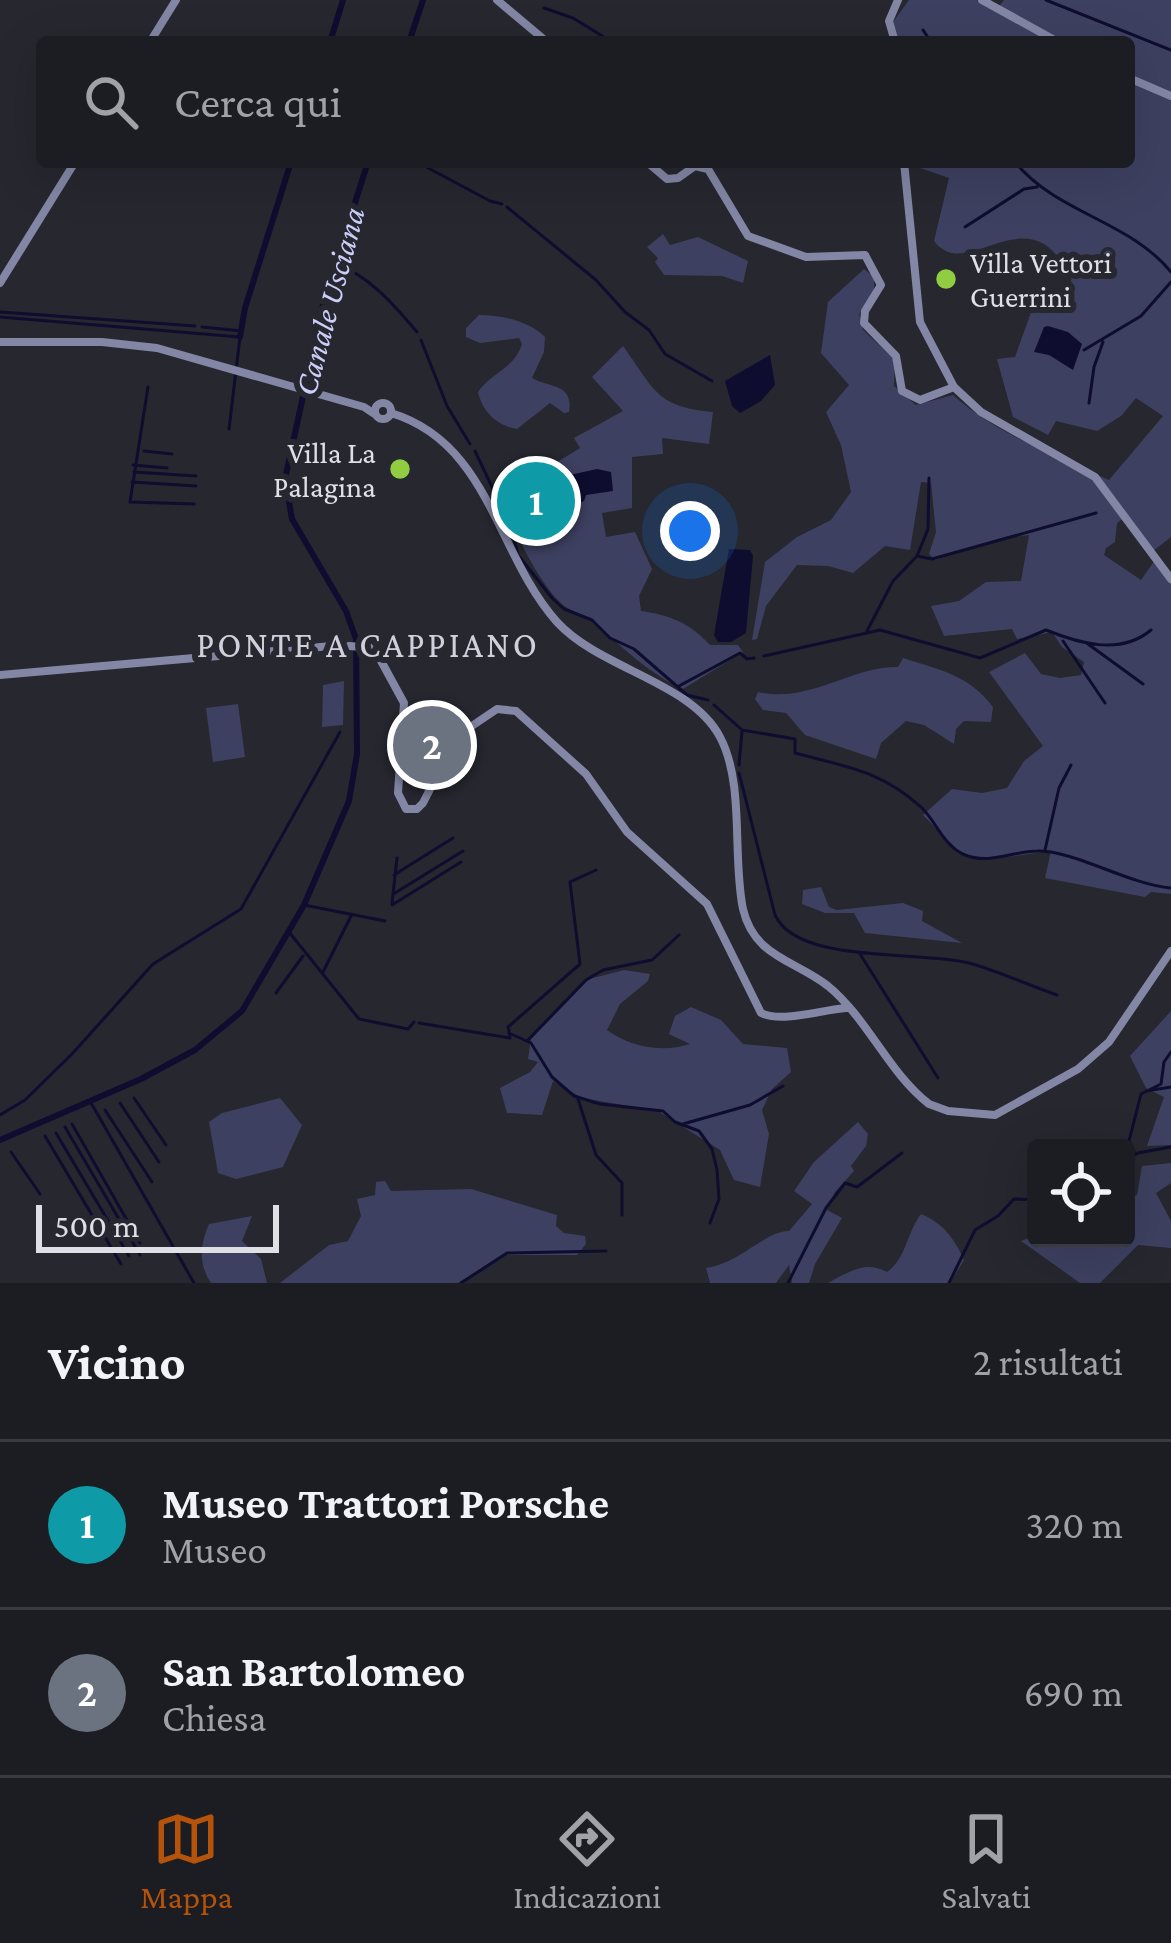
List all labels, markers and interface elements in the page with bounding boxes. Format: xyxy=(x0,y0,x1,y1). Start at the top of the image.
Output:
search box xyxy=(36,36,1135,168)
icon: search xyxy=(78,69,144,135)
text: Cerca qui xyxy=(174,77,342,127)
water label: Canale Usciana xyxy=(286,203,372,399)
place label: Villa Vettori Guerrini xyxy=(970,246,1112,313)
marker: Villa Vettori Guerrini xyxy=(933,266,959,292)
place label: Villa La Palagina xyxy=(273,436,376,504)
marker: Villa La Palagina xyxy=(387,456,413,482)
pin: 1 xyxy=(497,456,575,546)
your location xyxy=(660,501,720,561)
district label: PONTE A CAPPIANO xyxy=(196,625,540,665)
pin: 2 xyxy=(393,700,471,790)
map controls xyxy=(1027,1139,1135,1247)
button: locate xyxy=(1027,1139,1135,1247)
scale bar xyxy=(36,1199,279,1252)
text: 500 m xyxy=(54,1207,140,1244)
text: Vicino xyxy=(48,1333,186,1390)
text: 2 risultati xyxy=(973,1340,1123,1383)
text: Museo Trattori Porsche xyxy=(162,1478,609,1528)
text: 1 xyxy=(80,1503,94,1546)
text: 320 m xyxy=(1025,1503,1123,1546)
text: Museo xyxy=(162,1528,267,1571)
text: San Bartolomeo xyxy=(162,1646,465,1696)
text: 2 xyxy=(77,1671,97,1714)
text: 690 m xyxy=(1024,1671,1123,1714)
text: Chiesa xyxy=(162,1696,267,1739)
tab: Mappa xyxy=(140,1806,233,1915)
tab: Indicazioni xyxy=(513,1806,661,1915)
tab: Salvati xyxy=(942,1806,1031,1915)

